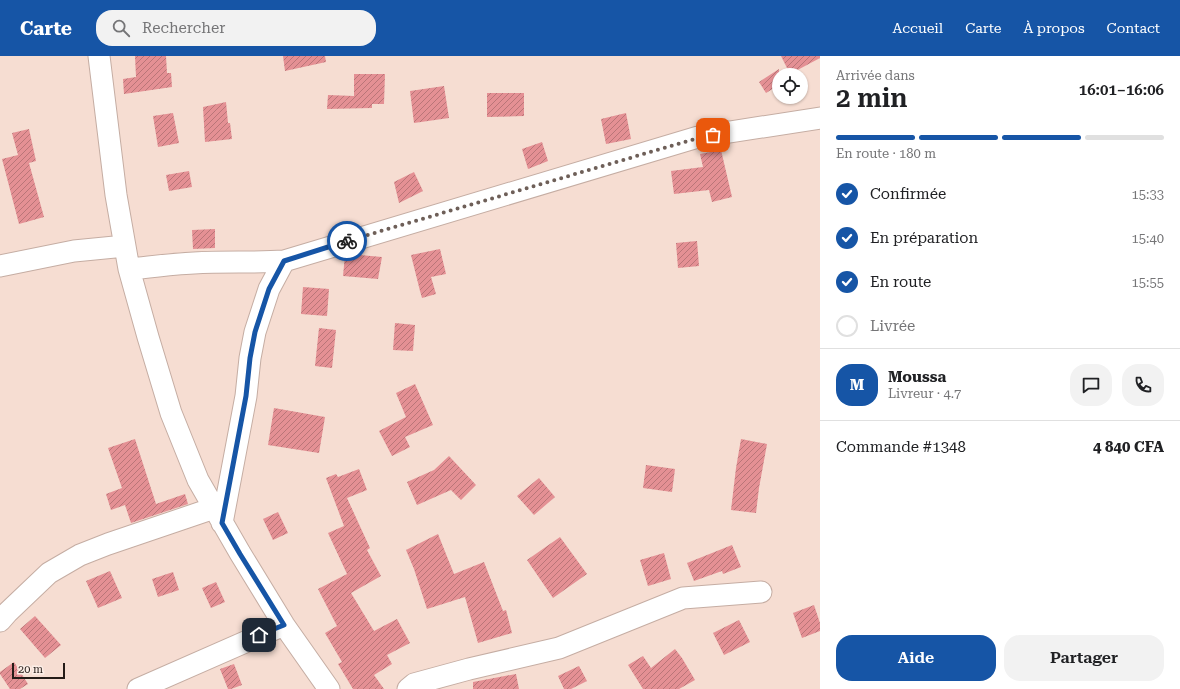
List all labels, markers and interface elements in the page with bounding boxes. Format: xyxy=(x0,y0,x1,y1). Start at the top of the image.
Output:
search box xyxy=(96,10,376,46)
text: Carte xyxy=(20,17,72,40)
icon: search xyxy=(110,17,132,39)
text: Rechercher xyxy=(142,19,225,37)
text: Accueil xyxy=(892,20,943,36)
text: Carte xyxy=(965,20,1002,36)
text: À propos xyxy=(1024,20,1085,36)
text: Contact xyxy=(1107,20,1160,36)
map controls xyxy=(772,68,808,104)
button: locate xyxy=(772,68,808,104)
text: Arrivée dans xyxy=(836,68,915,83)
text: 16:01–16:06 xyxy=(1079,81,1164,99)
text: 2 min xyxy=(836,83,908,113)
pin xyxy=(696,118,730,152)
icon: bag xyxy=(702,124,724,146)
text: En route · 180 m xyxy=(836,146,936,161)
icon: check xyxy=(836,183,858,205)
text: Confirmée xyxy=(870,185,946,203)
text: 15:33 xyxy=(1132,187,1164,202)
courier xyxy=(327,221,367,261)
icon: check xyxy=(836,227,858,249)
text: En préparation xyxy=(870,229,978,247)
icon: bike xyxy=(336,230,358,252)
text: 15:40 xyxy=(1132,231,1164,246)
icon: check xyxy=(836,271,858,293)
text: En route xyxy=(870,273,931,291)
text: 15:55 xyxy=(1132,275,1164,290)
text: Livrée xyxy=(870,317,915,335)
button: chat xyxy=(1070,364,1112,406)
button: phone xyxy=(1122,364,1164,406)
text: Moussa xyxy=(888,368,946,386)
text: M xyxy=(850,376,864,394)
text: Livreur · 4.7 xyxy=(888,386,961,401)
text: Commande #1348 xyxy=(836,438,966,456)
text: 4 840 CFA xyxy=(1093,438,1164,456)
pin xyxy=(242,618,276,652)
icon: home xyxy=(248,624,270,646)
button: Aide xyxy=(836,635,996,681)
button: Partager xyxy=(1004,635,1164,681)
scale bar xyxy=(12,661,65,680)
text: 20 m xyxy=(18,663,43,676)

